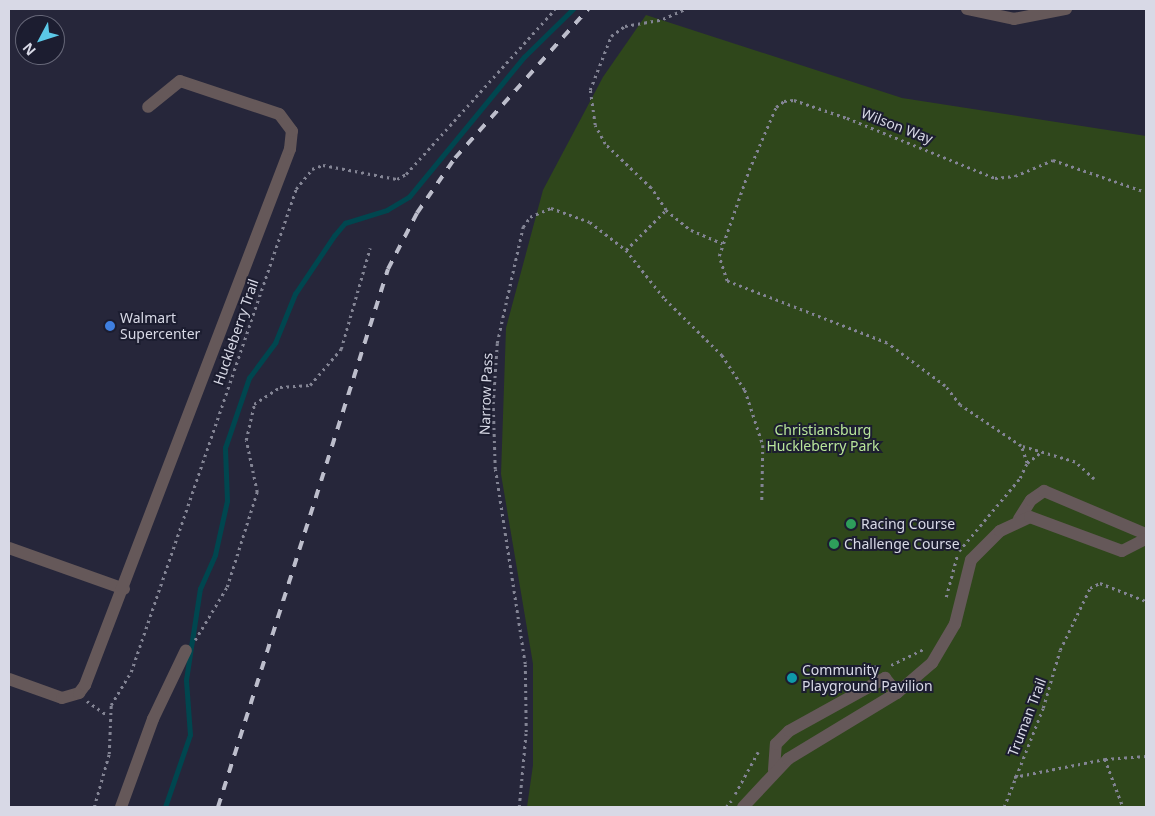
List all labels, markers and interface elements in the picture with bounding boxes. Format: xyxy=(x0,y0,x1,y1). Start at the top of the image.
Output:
north arrow xyxy=(15,15,65,65)
text: N xyxy=(18,39,40,60)
street label: Wilson Way xyxy=(859,105,935,147)
street label: Huckleberry Trail xyxy=(210,277,262,387)
place label: Walmart Supercenter xyxy=(120,310,200,342)
marker: Walmart Supercenter xyxy=(104,320,116,332)
street label: Narrow Pass xyxy=(476,353,496,435)
park label: Christiansburg Huckleberry Park xyxy=(766,422,880,454)
place label: Racing Course xyxy=(861,516,955,532)
marker: Racing Course xyxy=(845,518,857,530)
place label: Challenge Course xyxy=(844,536,960,552)
marker: Challenge Course xyxy=(828,538,840,550)
place label: Community Playground Pavilion xyxy=(802,662,933,694)
marker: Community Playground Pavilion xyxy=(786,672,798,684)
street label: Truman Trail xyxy=(1004,676,1050,758)

